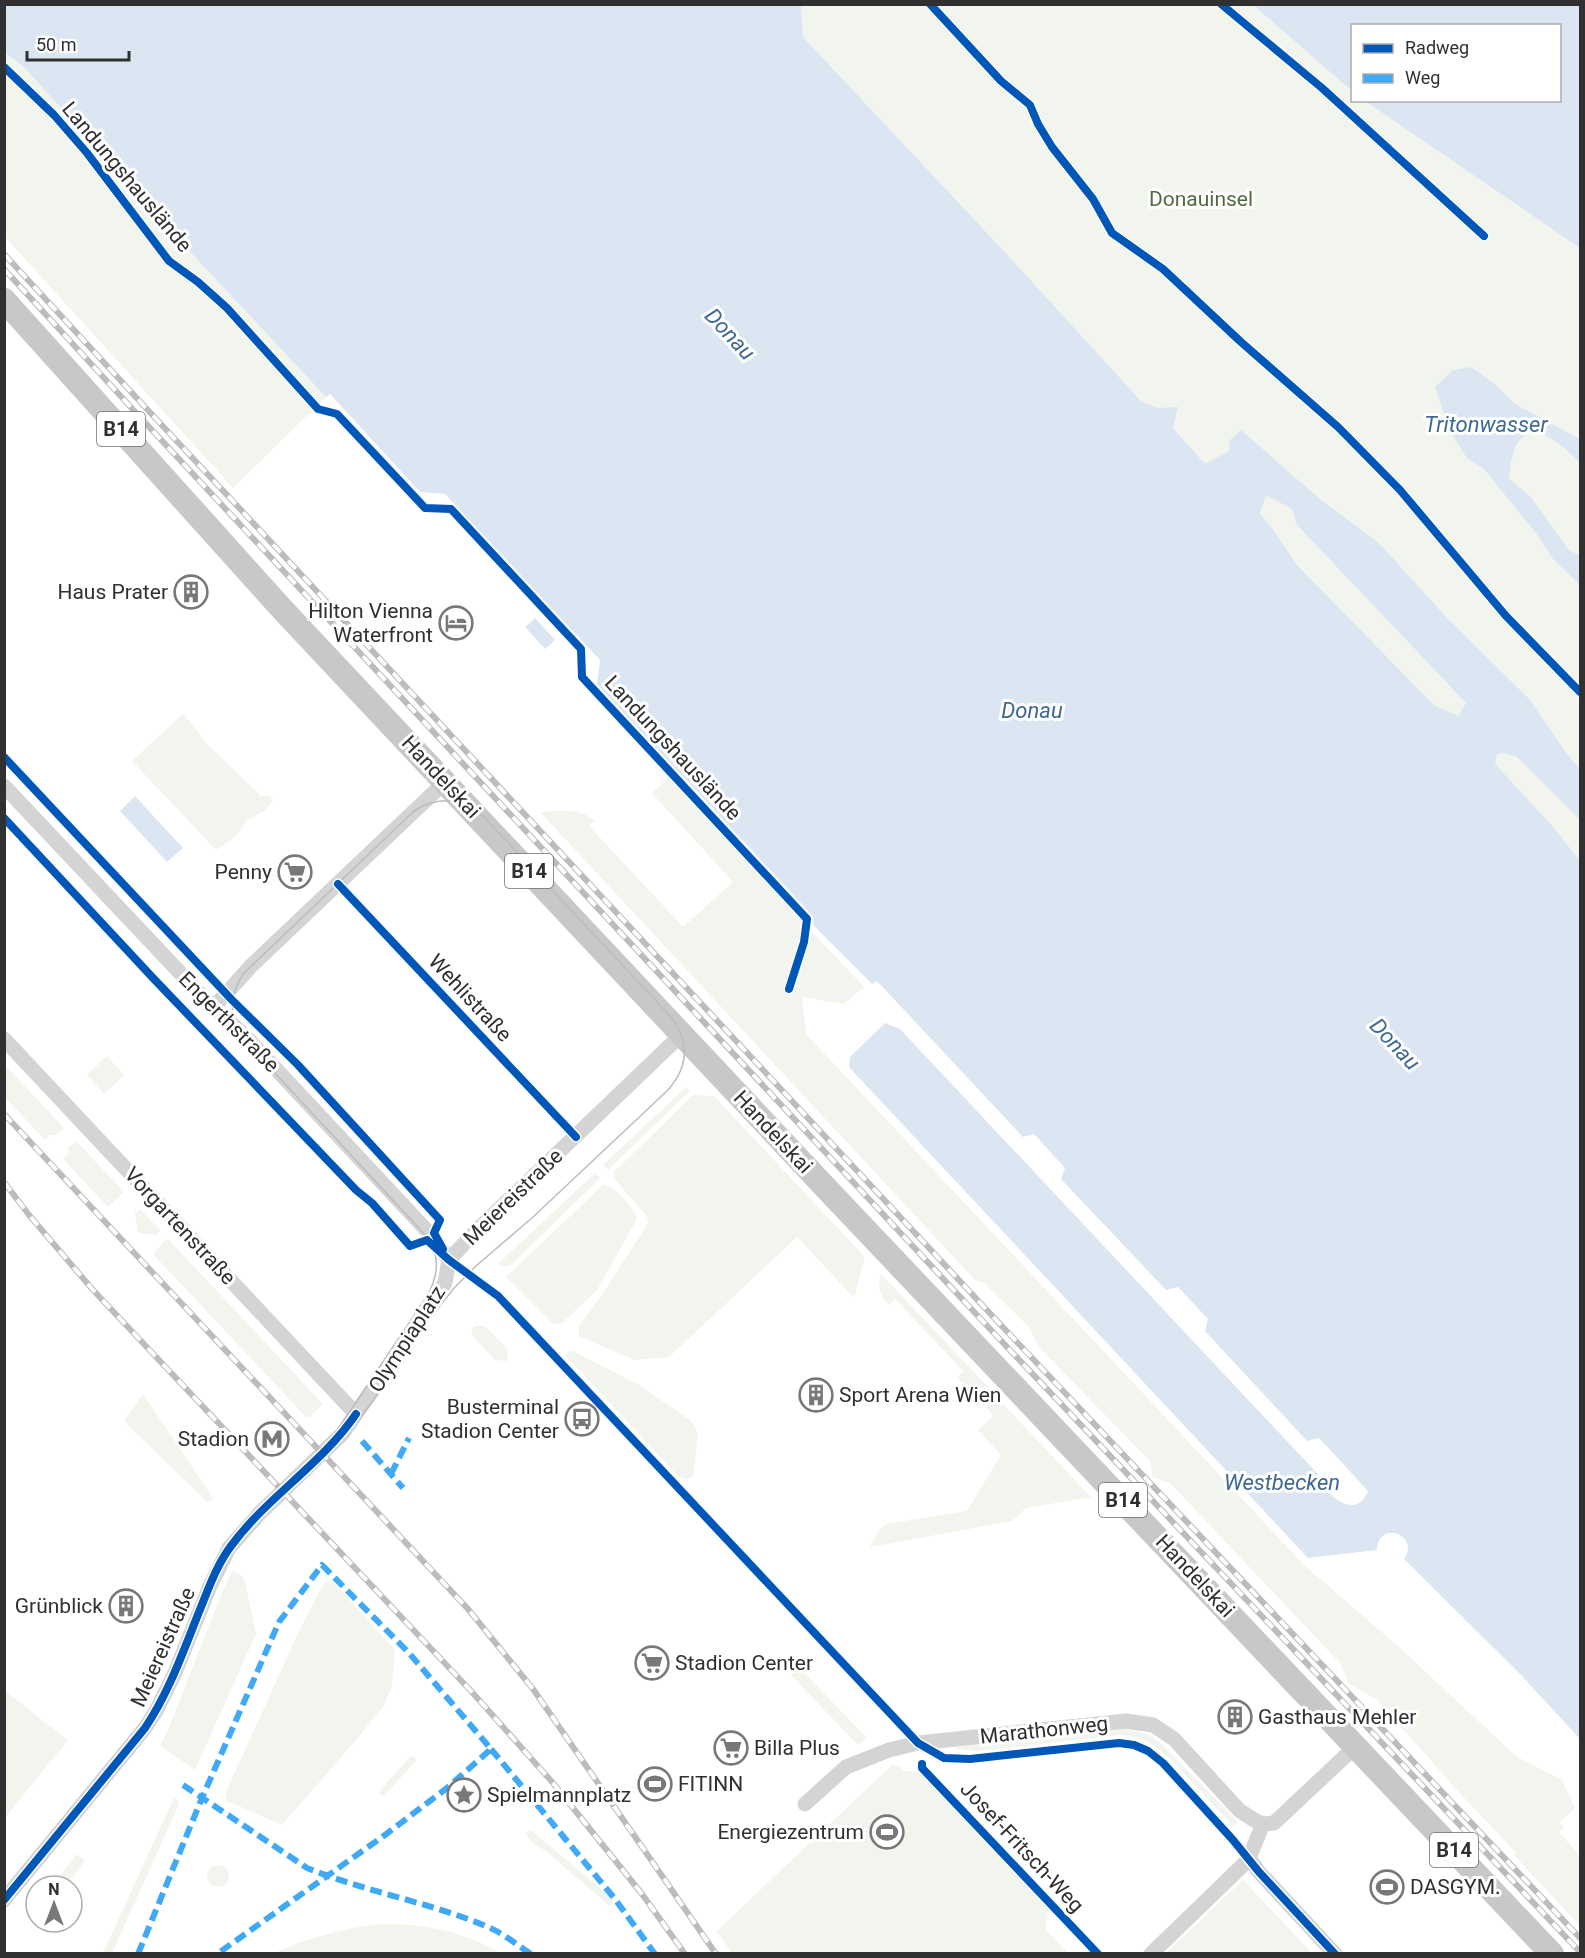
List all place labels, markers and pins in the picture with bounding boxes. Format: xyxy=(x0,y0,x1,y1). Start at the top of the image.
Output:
building icon: Haus Prater xyxy=(173,574,209,610)
place label: Haus Prater xyxy=(57,580,168,604)
place label: Hilton Vienna Waterfront xyxy=(308,599,433,647)
hotel icon: Hilton Vienna Waterfront xyxy=(438,605,474,641)
supermarket icon: Penny xyxy=(277,854,313,890)
place label: Penny xyxy=(215,860,272,884)
building icon: Sport Arena Wien xyxy=(798,1377,834,1413)
place label: Sport Arena Wien xyxy=(839,1383,1001,1407)
place label: Busterminal Stadion Center xyxy=(421,1395,559,1443)
bus stop icon: Busterminal Stadion Center xyxy=(564,1401,600,1437)
metro station icon: Stadion xyxy=(254,1421,290,1457)
place label: Stadion xyxy=(178,1427,249,1451)
building icon: Grünblick xyxy=(108,1588,144,1624)
place label: Grünblick xyxy=(15,1594,103,1618)
supermarket icon: Stadion Center xyxy=(634,1645,670,1681)
place label: Stadion Center xyxy=(675,1651,813,1675)
building icon: Gasthaus Mehler xyxy=(1217,1699,1253,1735)
place label: Gasthaus Mehler xyxy=(1258,1705,1416,1729)
supermarket icon: Billa Plus xyxy=(713,1730,749,1766)
place label: Billa Plus xyxy=(754,1736,840,1760)
sports icon: FITINN xyxy=(637,1766,673,1802)
place label: FITINN xyxy=(678,1772,743,1796)
place icon: Spielmannplatz xyxy=(446,1777,482,1813)
place label: Spielmannplatz xyxy=(487,1783,631,1807)
sports icon: Energiezentrum xyxy=(869,1814,905,1850)
place label: Energiezentrum xyxy=(717,1820,864,1844)
sports icon: DASGYM. xyxy=(1369,1869,1405,1905)
place label: DASGYM. xyxy=(1410,1875,1501,1899)

